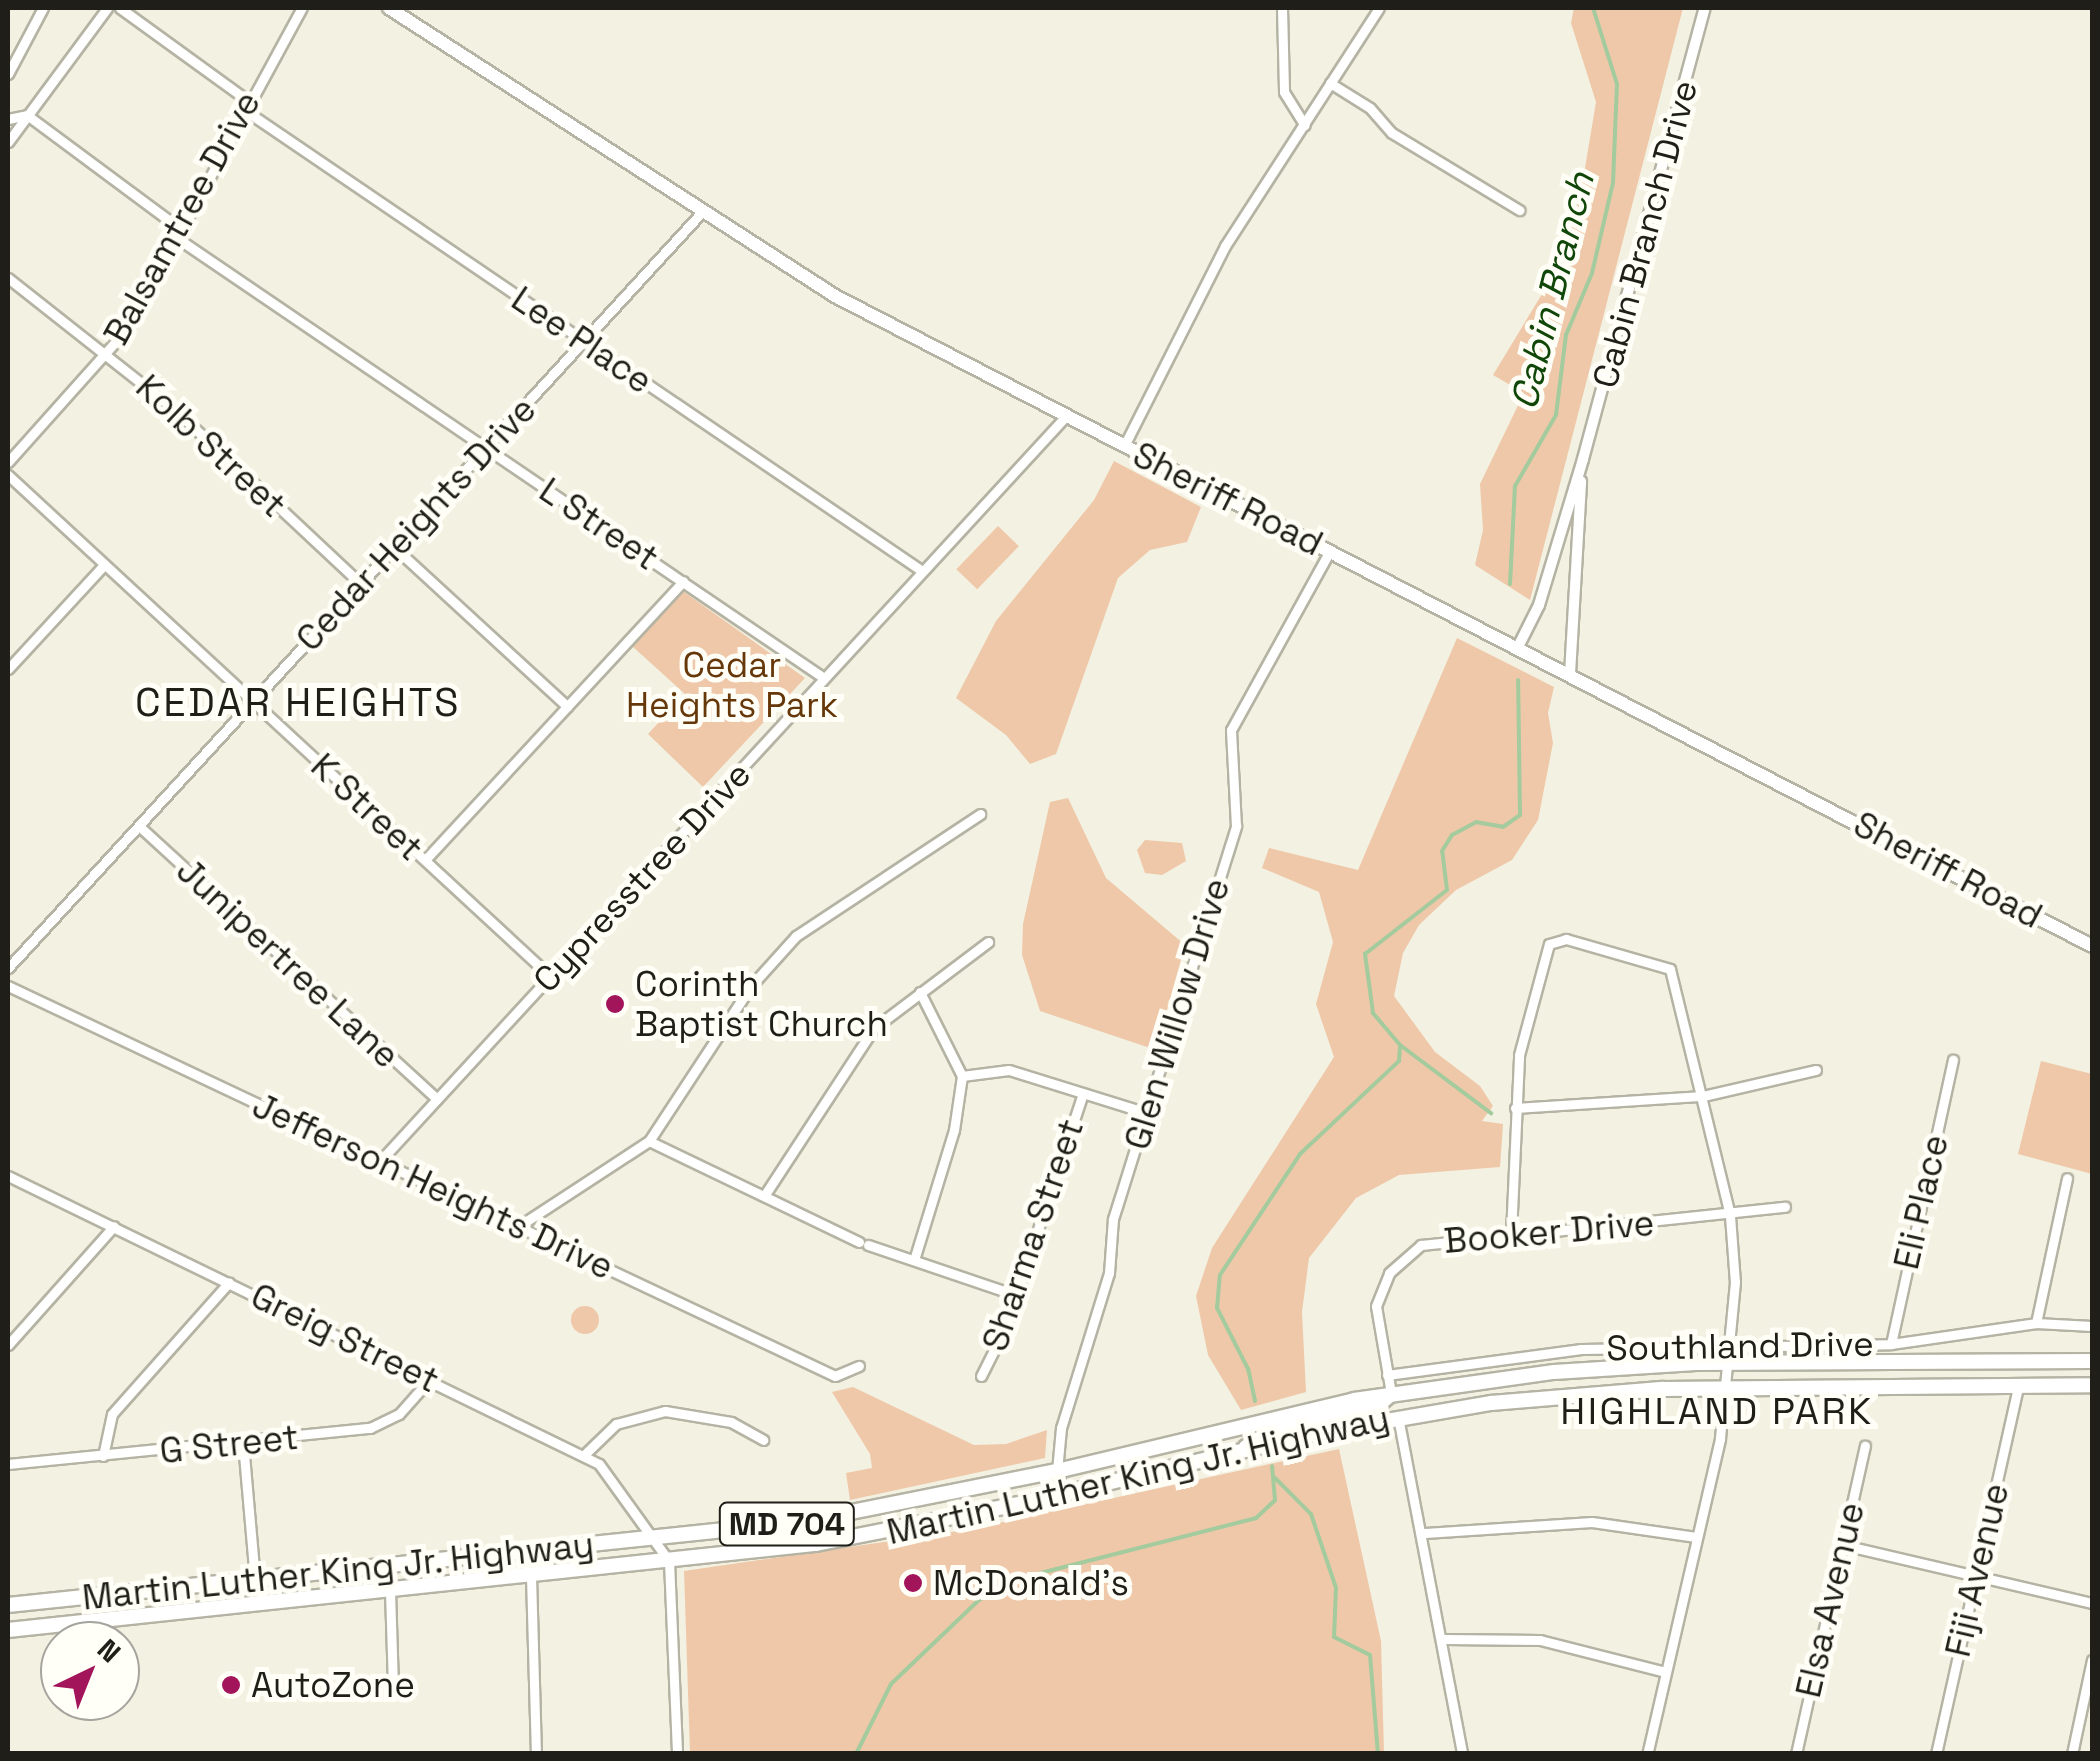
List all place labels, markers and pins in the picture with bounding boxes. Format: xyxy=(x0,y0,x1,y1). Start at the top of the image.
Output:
place label: Corinth Baptist Church xyxy=(635,963,888,1045)
marker: Corinth Baptist Church xyxy=(604,993,626,1015)
place label: McDonald's xyxy=(933,1562,1129,1604)
marker: McDonald's xyxy=(902,1572,924,1594)
place label: AutoZone xyxy=(251,1664,415,1706)
marker: AutoZone xyxy=(220,1674,242,1696)

